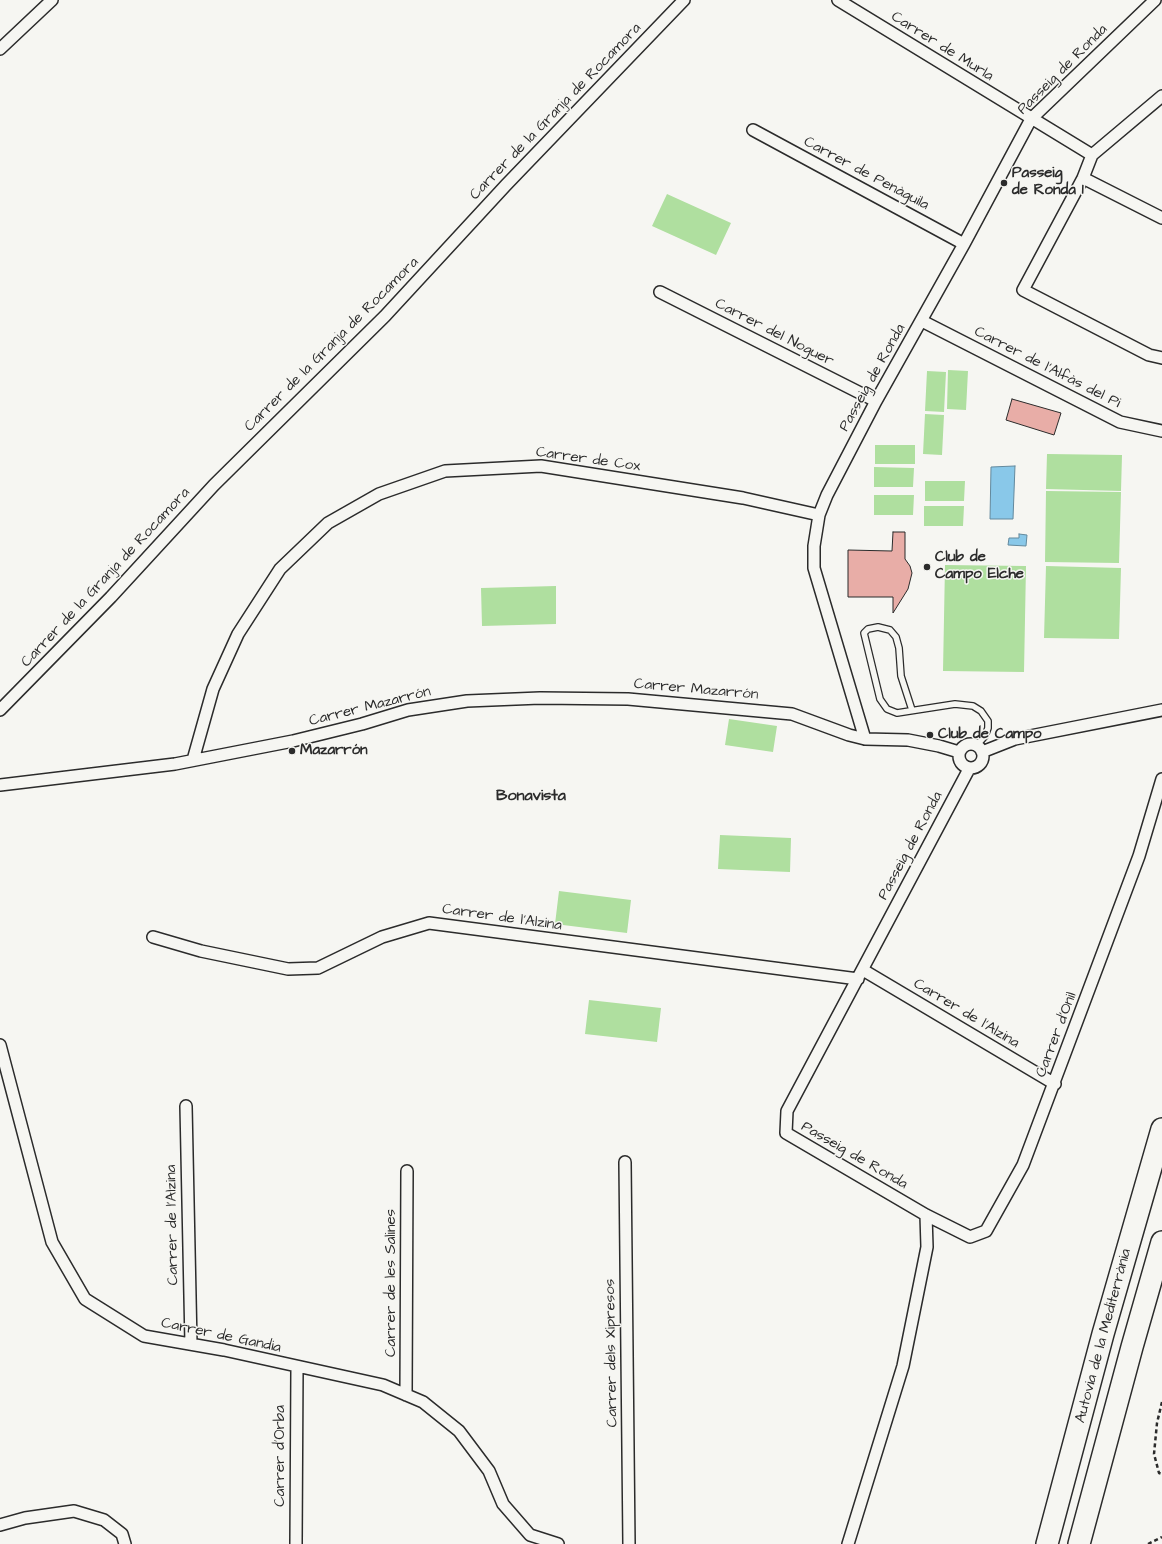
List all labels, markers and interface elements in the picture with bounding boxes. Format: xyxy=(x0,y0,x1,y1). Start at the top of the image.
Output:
street label: Carrer de Murla xyxy=(887,8,997,86)
street label: Carrer de la Granja de Rocamora xyxy=(466,20,646,204)
street label: Passeig de Ronda xyxy=(1014,21,1112,119)
street label: Carrer de Penàguila xyxy=(800,133,932,215)
place label: Passeig de Ronda 1 xyxy=(1012,165,1084,200)
marker: Passeig de Ronda 1 xyxy=(999,178,1009,188)
street label: Carrer de la Granja de Rocamora xyxy=(241,254,423,436)
street label: Carrer del Noguer xyxy=(712,295,836,371)
street label: Passeig de Ronda xyxy=(836,321,910,435)
street label: Carrer de l'Alfàs del Pi xyxy=(971,323,1123,413)
street label: Carrer de Cox xyxy=(535,444,641,476)
street label: Carrer de la Granja de Rocamora xyxy=(18,484,194,672)
place label: Club de Campo Elche xyxy=(935,549,1024,584)
marker: Club de Campo Elche xyxy=(922,562,932,572)
street label: Carrer Mazarrón xyxy=(633,676,759,704)
street label: Carrer Mazarrón xyxy=(307,683,433,731)
place label: Club de Campo xyxy=(938,726,1042,744)
marker: Club de Campo xyxy=(925,730,935,740)
place label: Mazarrón xyxy=(300,742,368,760)
marker: Mazarrón xyxy=(287,746,297,756)
district label: Bonavista xyxy=(496,787,566,807)
street label: Passeig de Ronda xyxy=(875,789,947,903)
street label: Carrer de l'Alzina xyxy=(441,901,563,935)
street label: Carrer de l'Alzina xyxy=(910,975,1022,1053)
street label: Carrer d'Onil xyxy=(1033,990,1081,1080)
street label: Passeig de Ronda xyxy=(797,1118,911,1194)
street label: Carrer de l'Alzina xyxy=(163,1165,183,1285)
street label: Carrer de les Salines xyxy=(383,1209,401,1357)
street label: Autovia de la Mediterrània xyxy=(1072,1247,1136,1425)
street label: Carrer dels Xipresos xyxy=(602,1279,622,1427)
street label: Carrer de Gandia xyxy=(159,1315,283,1357)
street label: Carrer d'Orba xyxy=(272,1405,290,1507)

